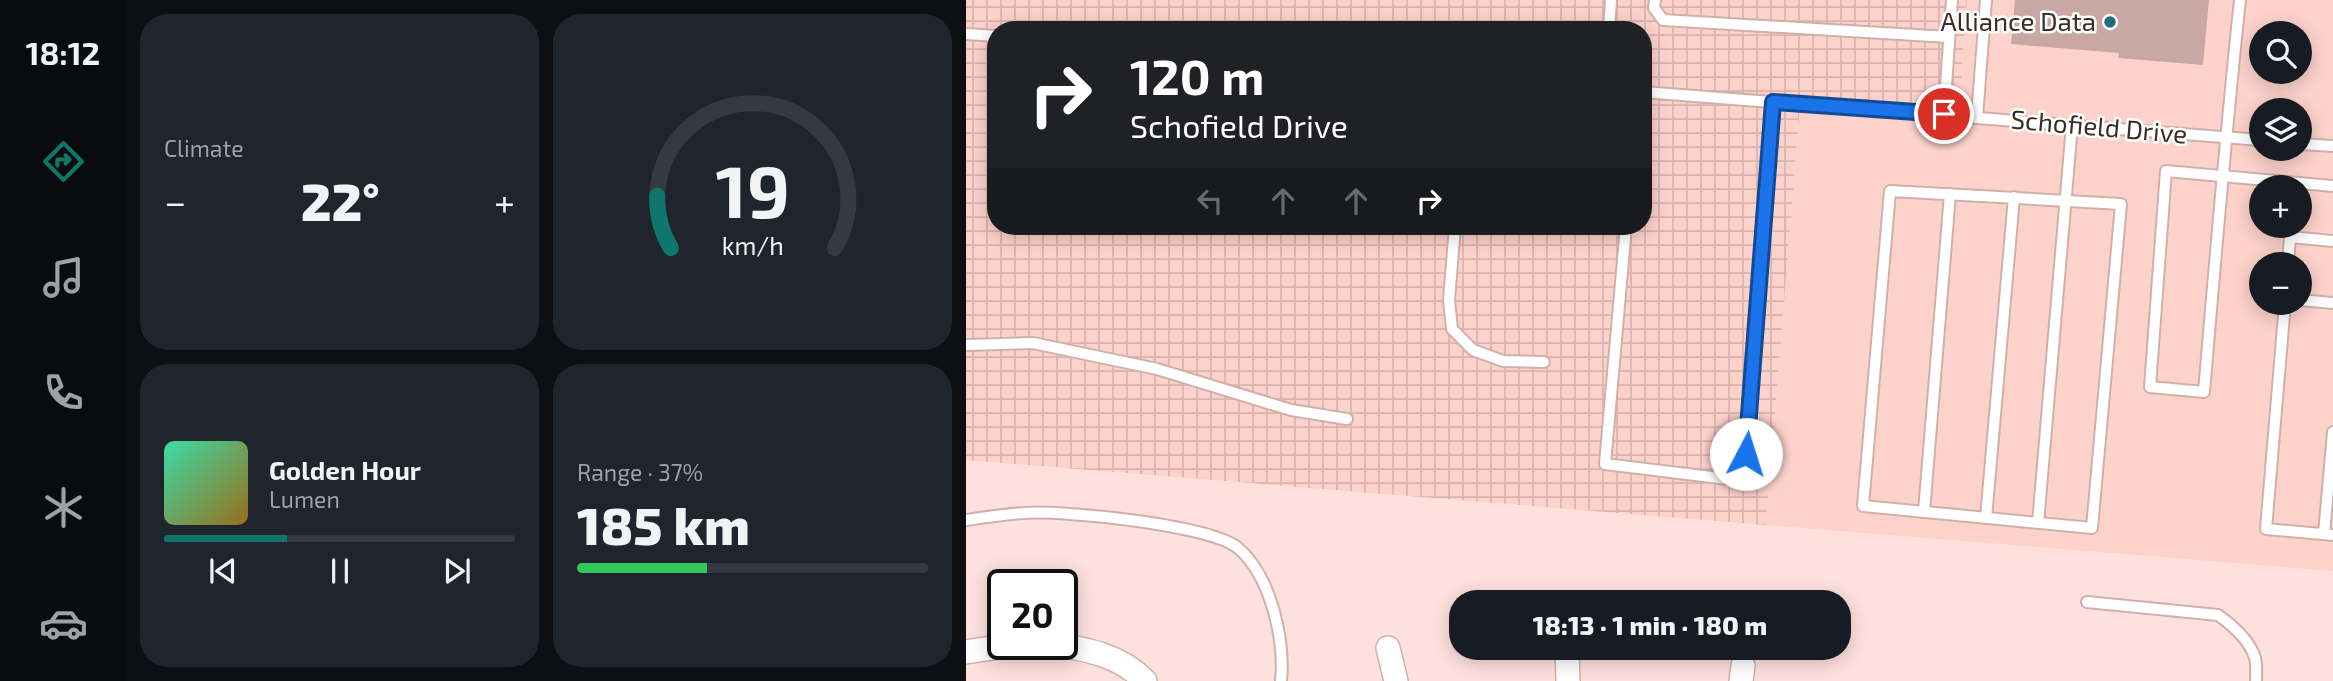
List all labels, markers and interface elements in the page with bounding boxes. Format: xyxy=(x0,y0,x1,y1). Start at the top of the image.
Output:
place label: Alliance Data xyxy=(1941,5,2096,36)
marker: Alliance Data xyxy=(2102,14,2118,30)
map controls xyxy=(2249,21,2312,315)
button: search xyxy=(2249,21,2312,84)
text: 18:12 xyxy=(26,33,100,71)
text: 120 m xyxy=(1130,46,1264,105)
icon: right xyxy=(1015,49,1106,140)
pin xyxy=(1914,84,1974,144)
icon: arrive xyxy=(1925,95,1963,133)
button: layers xyxy=(2249,98,2312,161)
street label: Schofield Drive xyxy=(2010,102,2189,149)
text: Schofield Drive xyxy=(1130,106,1348,144)
text: Climate xyxy=(164,134,244,162)
icon: directions xyxy=(39,137,88,186)
text: 19 xyxy=(715,145,790,233)
text: 22° xyxy=(301,169,380,231)
button: + xyxy=(2249,175,2312,238)
text: − xyxy=(164,178,186,224)
text: + xyxy=(494,178,515,224)
icon: left xyxy=(1191,182,1229,220)
icon: ahead xyxy=(1264,182,1302,220)
icon: ahead xyxy=(1337,182,1375,220)
icon: right xyxy=(1410,182,1448,220)
text: km/h xyxy=(721,230,784,260)
button: − xyxy=(2249,252,2312,315)
icon: music xyxy=(39,253,88,302)
icon: phone xyxy=(39,368,88,417)
position arrow xyxy=(1709,417,1783,491)
text: Golden Hour xyxy=(269,454,421,485)
text: Range · 37% xyxy=(577,458,703,486)
icon: climate xyxy=(39,483,88,532)
text: Lumen xyxy=(269,485,340,513)
text: 185 km xyxy=(577,493,750,555)
icon: previous xyxy=(204,552,242,590)
icon: pause xyxy=(321,552,359,590)
icon: next xyxy=(438,552,476,590)
speed limit sign: 20 xyxy=(987,569,1078,660)
icon: car xyxy=(39,599,88,648)
text: 18:13 · 1 min · 180 m xyxy=(1533,609,1767,640)

